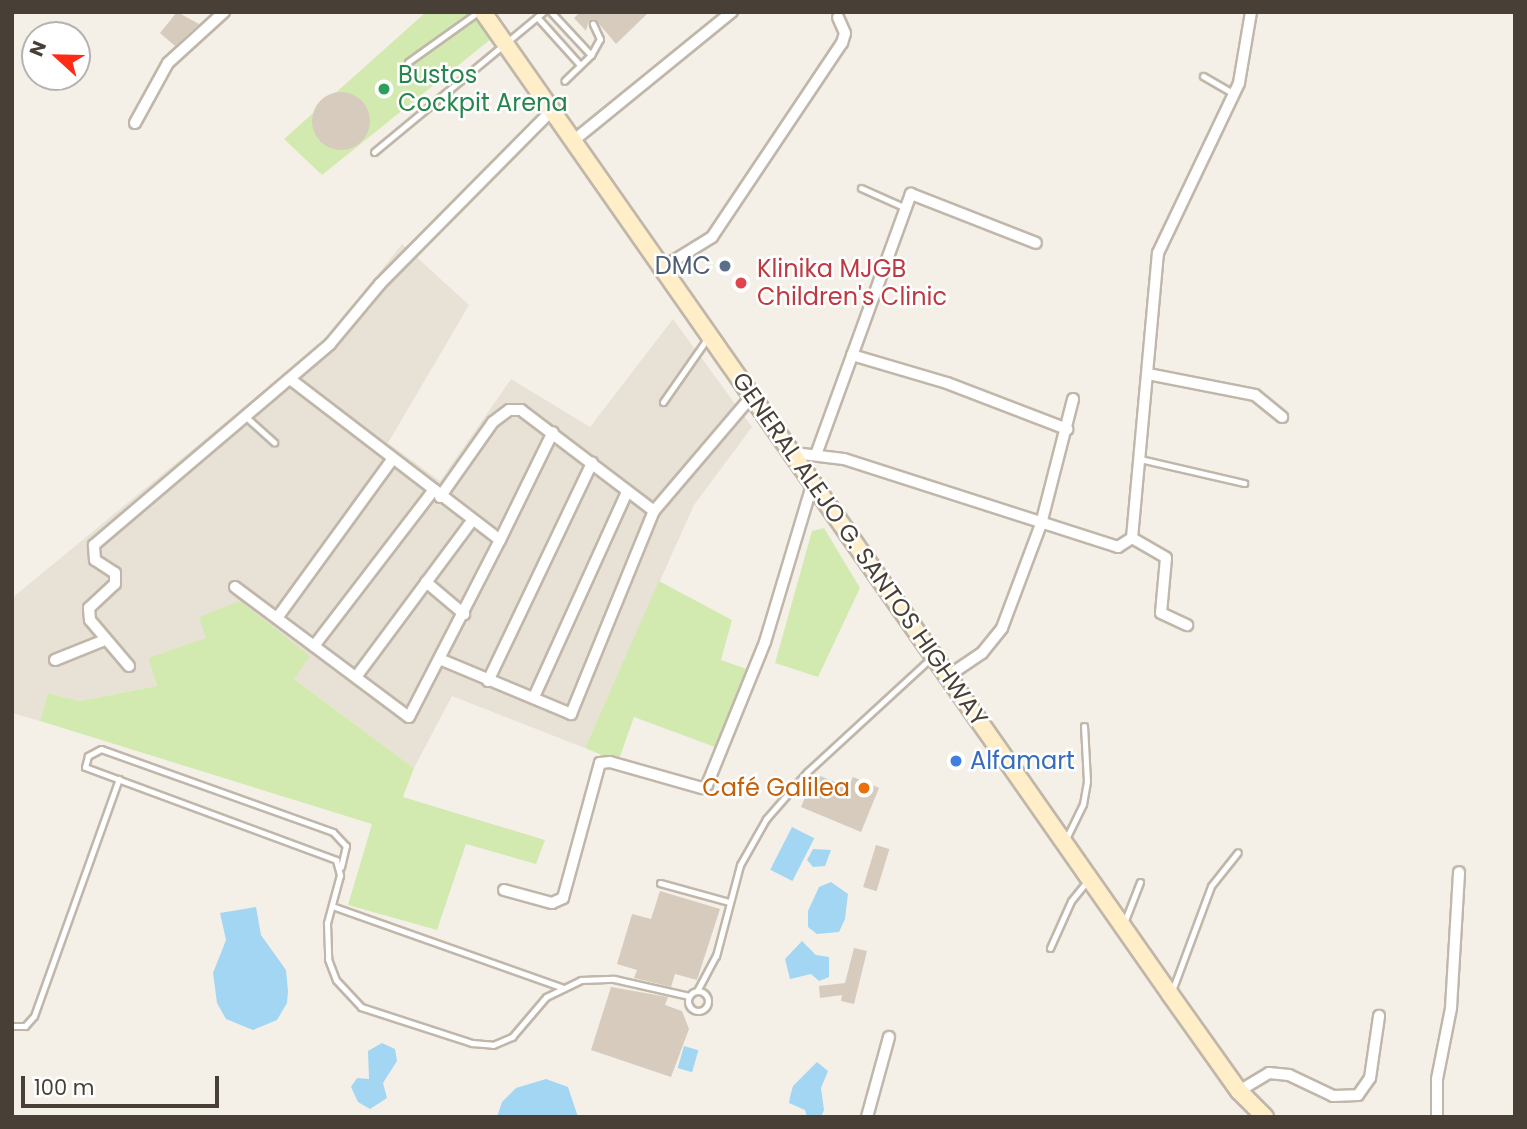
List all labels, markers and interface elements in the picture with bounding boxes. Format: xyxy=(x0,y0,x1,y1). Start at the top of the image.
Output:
north arrow xyxy=(21,21,91,91)
text: N xyxy=(23,37,53,60)
place label: Bustos Cockpit Arena xyxy=(398,61,568,117)
marker: Bustos Cockpit Arena xyxy=(376,81,392,97)
place label: DMC xyxy=(655,252,711,280)
place label: Klinika MJGB Children's Clinic xyxy=(757,255,947,311)
marker: DMC xyxy=(717,258,733,274)
marker: Klinika MJGB Children's Clinic xyxy=(731,273,751,293)
street label: GENERAL ALEJO G. SANTOS HIGHWAY xyxy=(726,366,994,732)
place label: Alfamart xyxy=(970,747,1075,775)
marker: Alfamart xyxy=(948,753,964,769)
place label: Café Galilea xyxy=(702,774,850,802)
marker: Café Galilea xyxy=(856,780,872,796)
scale bar xyxy=(24,1062,222,1106)
text: 100 m xyxy=(34,1073,94,1102)

